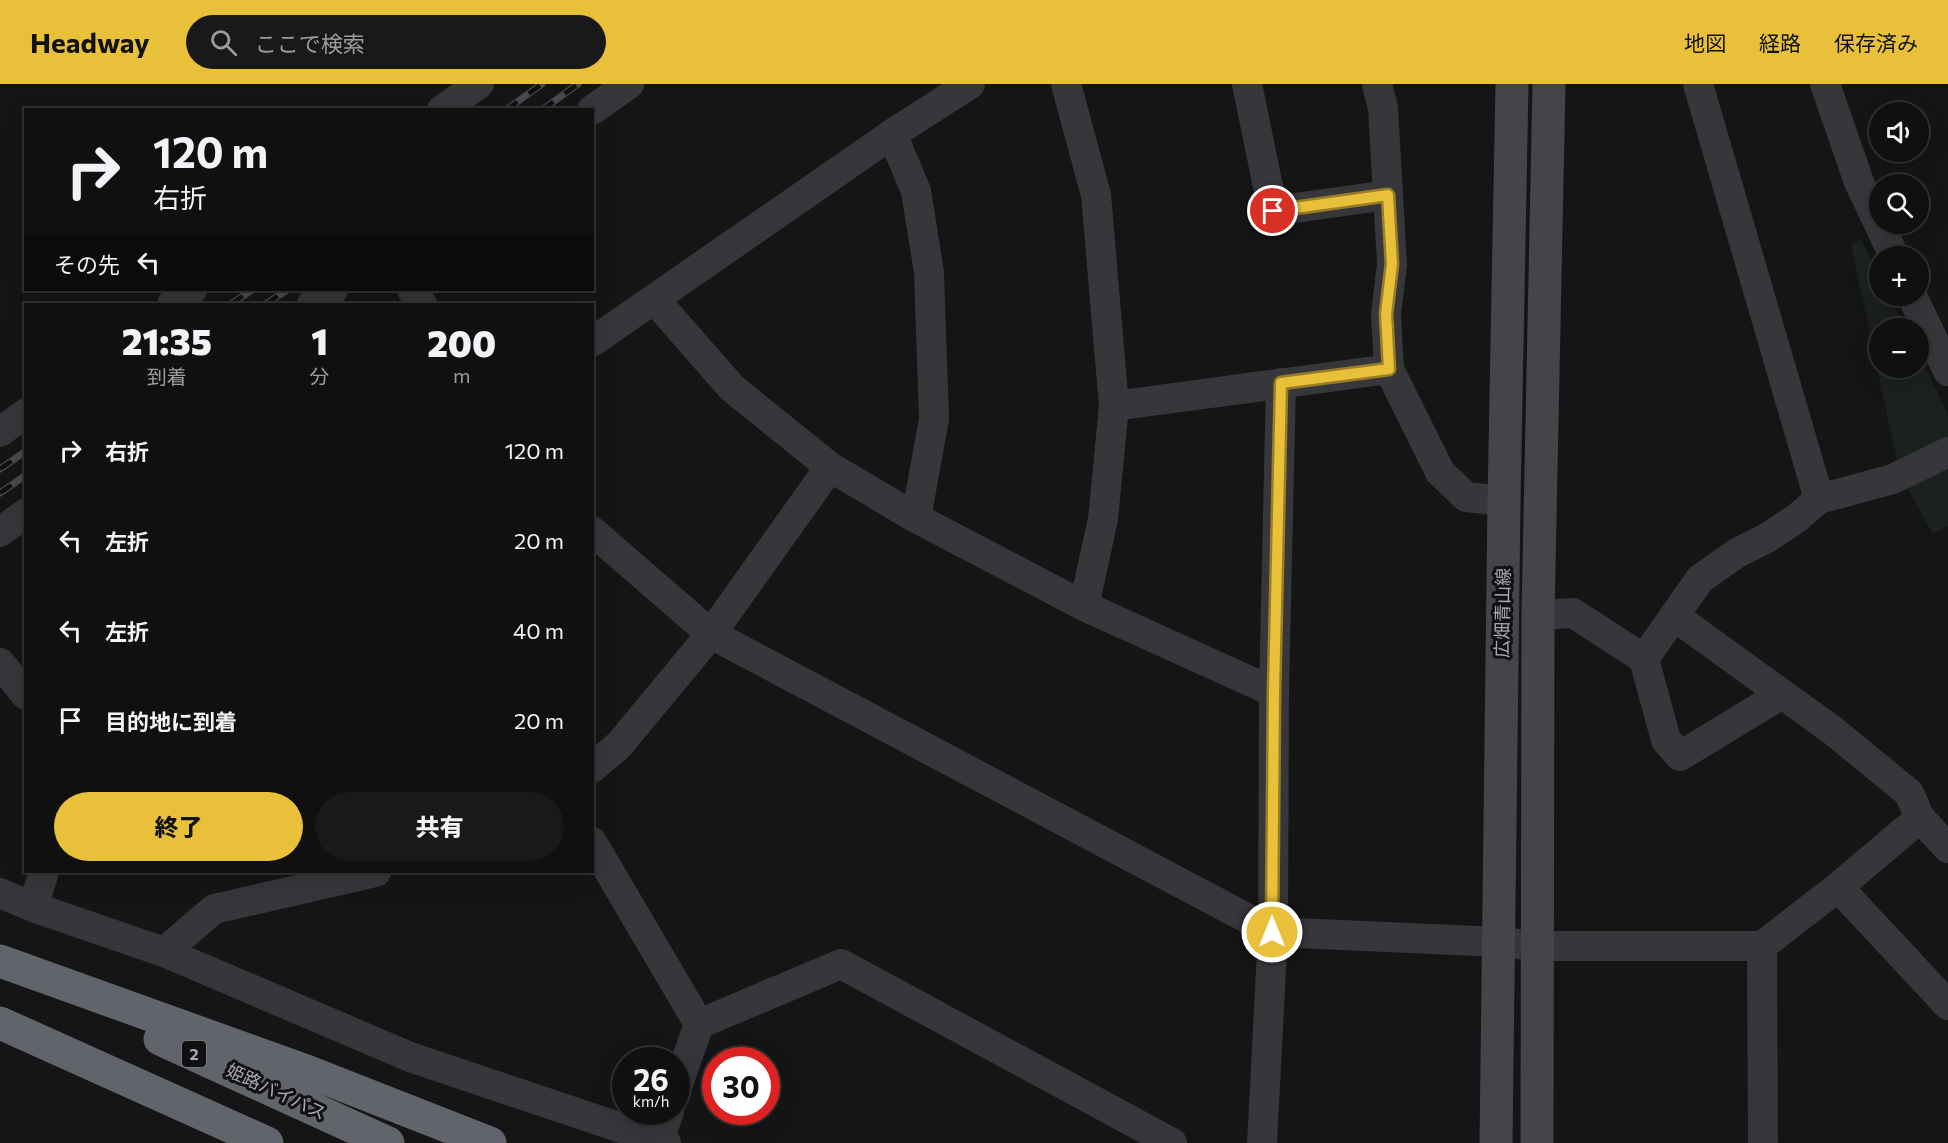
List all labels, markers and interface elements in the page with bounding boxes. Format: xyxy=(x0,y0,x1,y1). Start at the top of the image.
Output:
search box xyxy=(186,15,606,69)
text: Headway xyxy=(30,25,150,59)
icon: search xyxy=(207,26,240,59)
text: ここで検索 xyxy=(255,30,365,57)
text: 地図 xyxy=(1684,30,1726,55)
text: 経路 xyxy=(1759,30,1801,55)
text: 保存済み xyxy=(1834,30,1918,55)
map controls xyxy=(1869,102,1929,378)
button: sound xyxy=(1869,102,1929,162)
text: 120 m xyxy=(153,125,268,177)
icon: right xyxy=(54,132,132,210)
button: search xyxy=(1869,174,1929,234)
text: 右折 xyxy=(153,181,207,214)
pin xyxy=(1247,185,1298,236)
icon: arrive xyxy=(1256,194,1289,227)
icon: left xyxy=(132,246,165,279)
button: + xyxy=(1869,246,1929,306)
text: その先 xyxy=(54,251,120,278)
text: 21:35 xyxy=(122,318,212,362)
text: 1 xyxy=(311,318,328,362)
button: − xyxy=(1869,318,1929,378)
text: 200 xyxy=(427,320,496,364)
text: m xyxy=(453,363,471,387)
text: 到着 xyxy=(147,364,187,388)
text: 分 xyxy=(310,364,330,388)
icon: right xyxy=(54,434,87,467)
text: 120 m xyxy=(505,437,564,464)
text: 右折 xyxy=(105,438,149,465)
icon: left xyxy=(54,524,87,557)
text: 20 m xyxy=(514,527,564,554)
text: 左折 xyxy=(105,528,149,555)
street label: 広畑青山線 xyxy=(1490,568,1514,658)
icon: left xyxy=(54,614,87,647)
text: 40 m xyxy=(513,617,564,644)
text: 左折 xyxy=(105,618,149,645)
icon: arrive xyxy=(54,704,87,737)
text: 20 m xyxy=(514,707,564,734)
text: 目的地に到着 xyxy=(105,708,237,735)
button: 終了 xyxy=(54,792,303,861)
button: 共有 xyxy=(315,792,564,861)
position arrow xyxy=(1240,900,1304,964)
road number: 2 xyxy=(182,1041,206,1067)
speed limit sign: 30 xyxy=(702,1047,780,1125)
street label: 姫路バイパス xyxy=(223,1058,330,1124)
text: 26 xyxy=(633,1060,669,1097)
text: km/h xyxy=(633,1092,669,1110)

